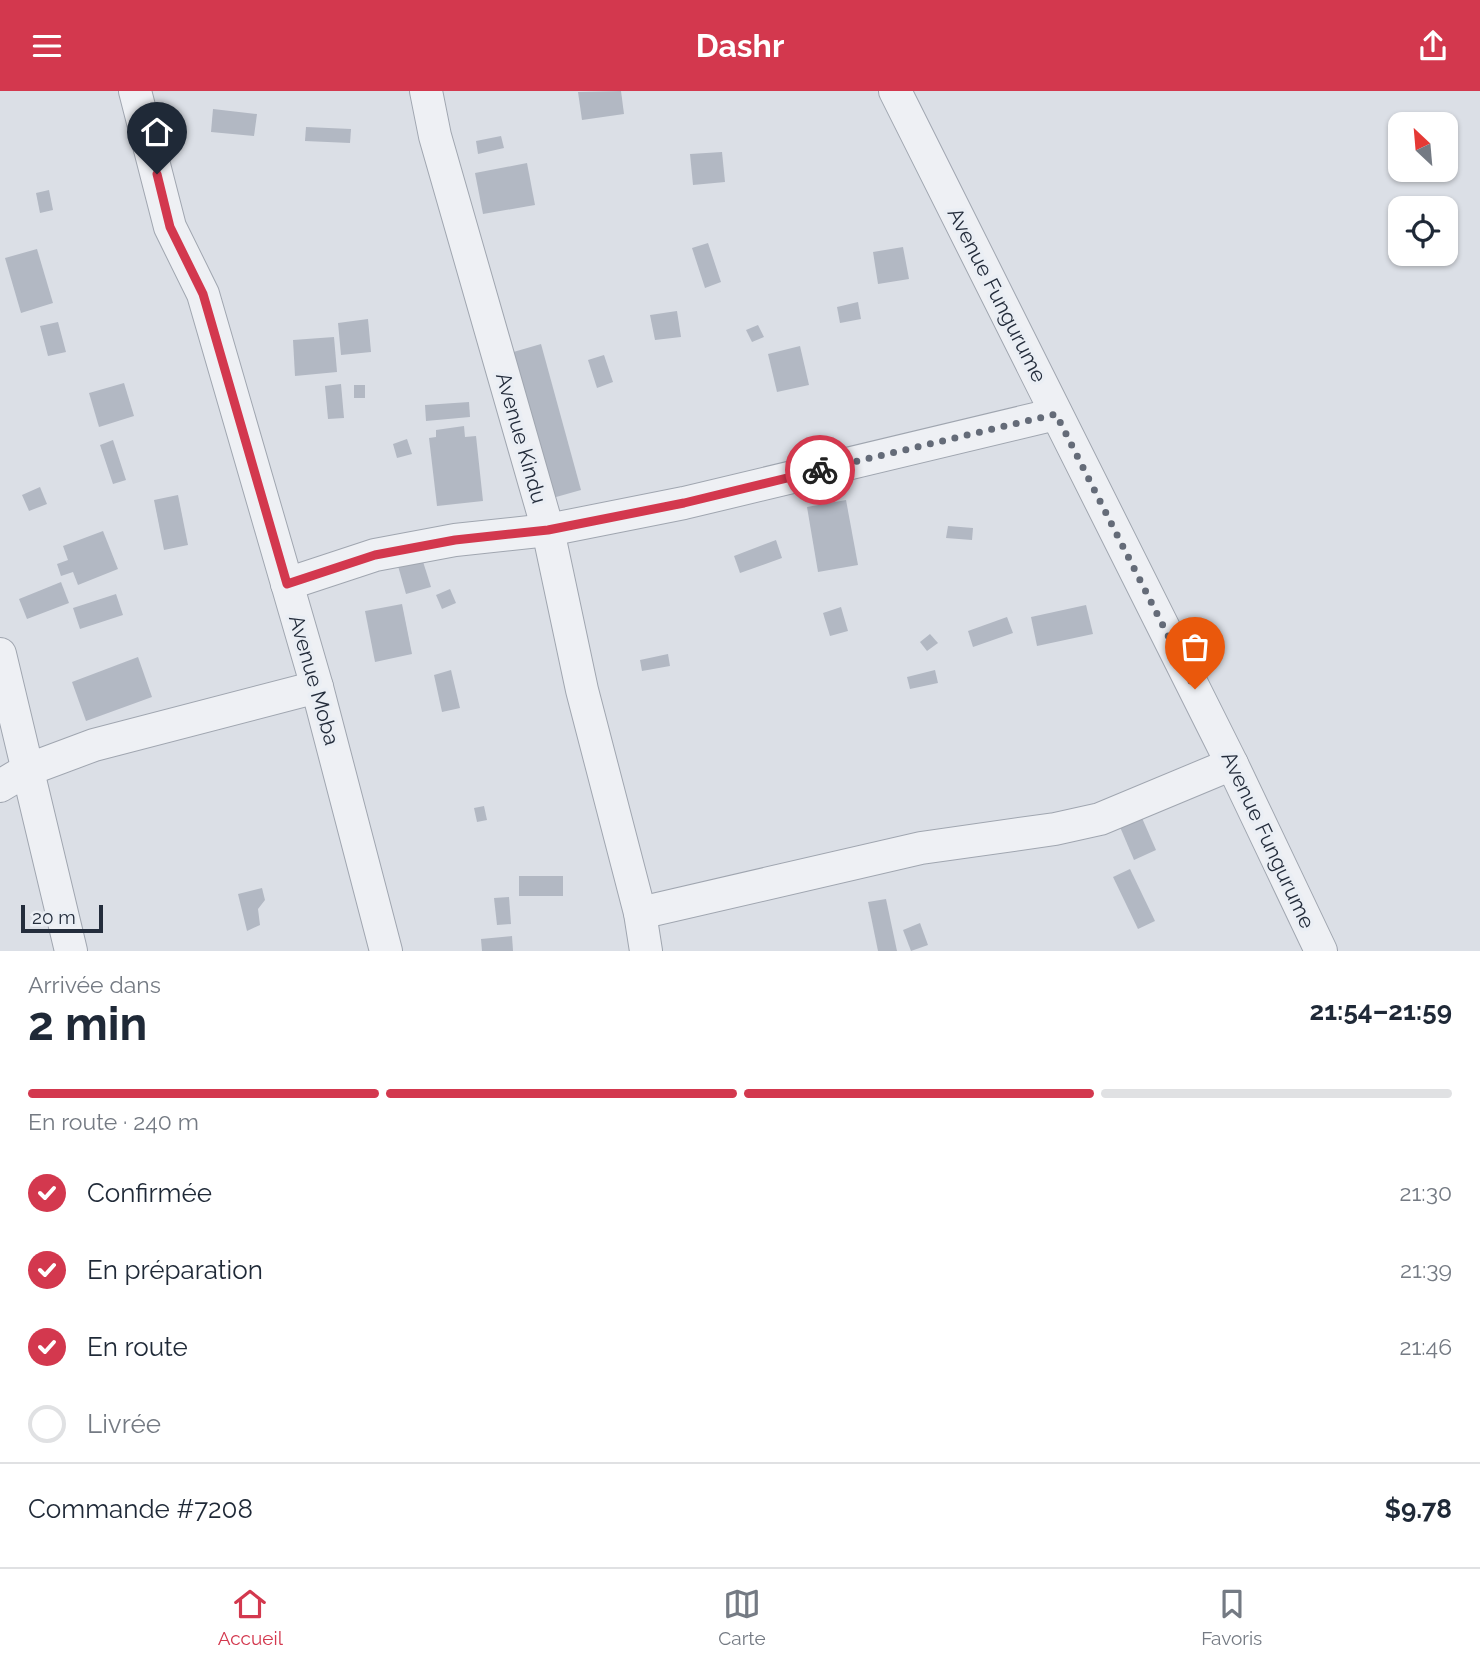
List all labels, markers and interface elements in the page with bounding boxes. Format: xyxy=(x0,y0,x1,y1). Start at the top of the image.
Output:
icon: menu xyxy=(28,27,66,65)
text: Dashr xyxy=(696,27,784,64)
icon: share xyxy=(1414,27,1452,65)
pin xyxy=(127,102,187,174)
north arrow xyxy=(1388,112,1458,182)
map controls xyxy=(1388,112,1458,266)
icon: home xyxy=(138,113,176,151)
button: locate xyxy=(1388,196,1458,266)
street label: Avenue Fungurume xyxy=(943,203,1052,386)
street label: Avenue Kindu xyxy=(491,370,552,506)
courier xyxy=(785,435,855,505)
icon: bike xyxy=(801,451,839,489)
street label: Avenue Moba xyxy=(284,612,345,748)
pin xyxy=(1165,617,1225,689)
icon: bag xyxy=(1176,628,1214,666)
street label: Avenue Fungurume xyxy=(1216,747,1320,932)
scale bar xyxy=(21,902,103,934)
text: 20 m xyxy=(32,906,76,928)
text: Arrivée dans xyxy=(28,971,161,998)
text: 21:54–21:59 xyxy=(1309,996,1452,1026)
text: 2 min xyxy=(28,997,147,1051)
text: En route · 240 m xyxy=(28,1108,199,1135)
icon: check xyxy=(28,1174,66,1212)
text: Confirmée xyxy=(87,1178,212,1208)
text: 21:30 xyxy=(1399,1179,1452,1206)
icon: check xyxy=(28,1251,66,1289)
text: En préparation xyxy=(87,1255,263,1285)
text: 21:39 xyxy=(1400,1256,1452,1283)
icon: check xyxy=(28,1328,66,1366)
text: En route xyxy=(87,1332,188,1362)
text: 21:46 xyxy=(1399,1333,1452,1360)
text: Livrée xyxy=(87,1409,161,1439)
text: Commande #7208 xyxy=(28,1494,253,1524)
text: $9.78 xyxy=(1385,1494,1452,1524)
tab: Accueil xyxy=(218,1585,283,1649)
tab: Carte xyxy=(718,1585,766,1649)
tab: Favoris xyxy=(1201,1585,1262,1649)

